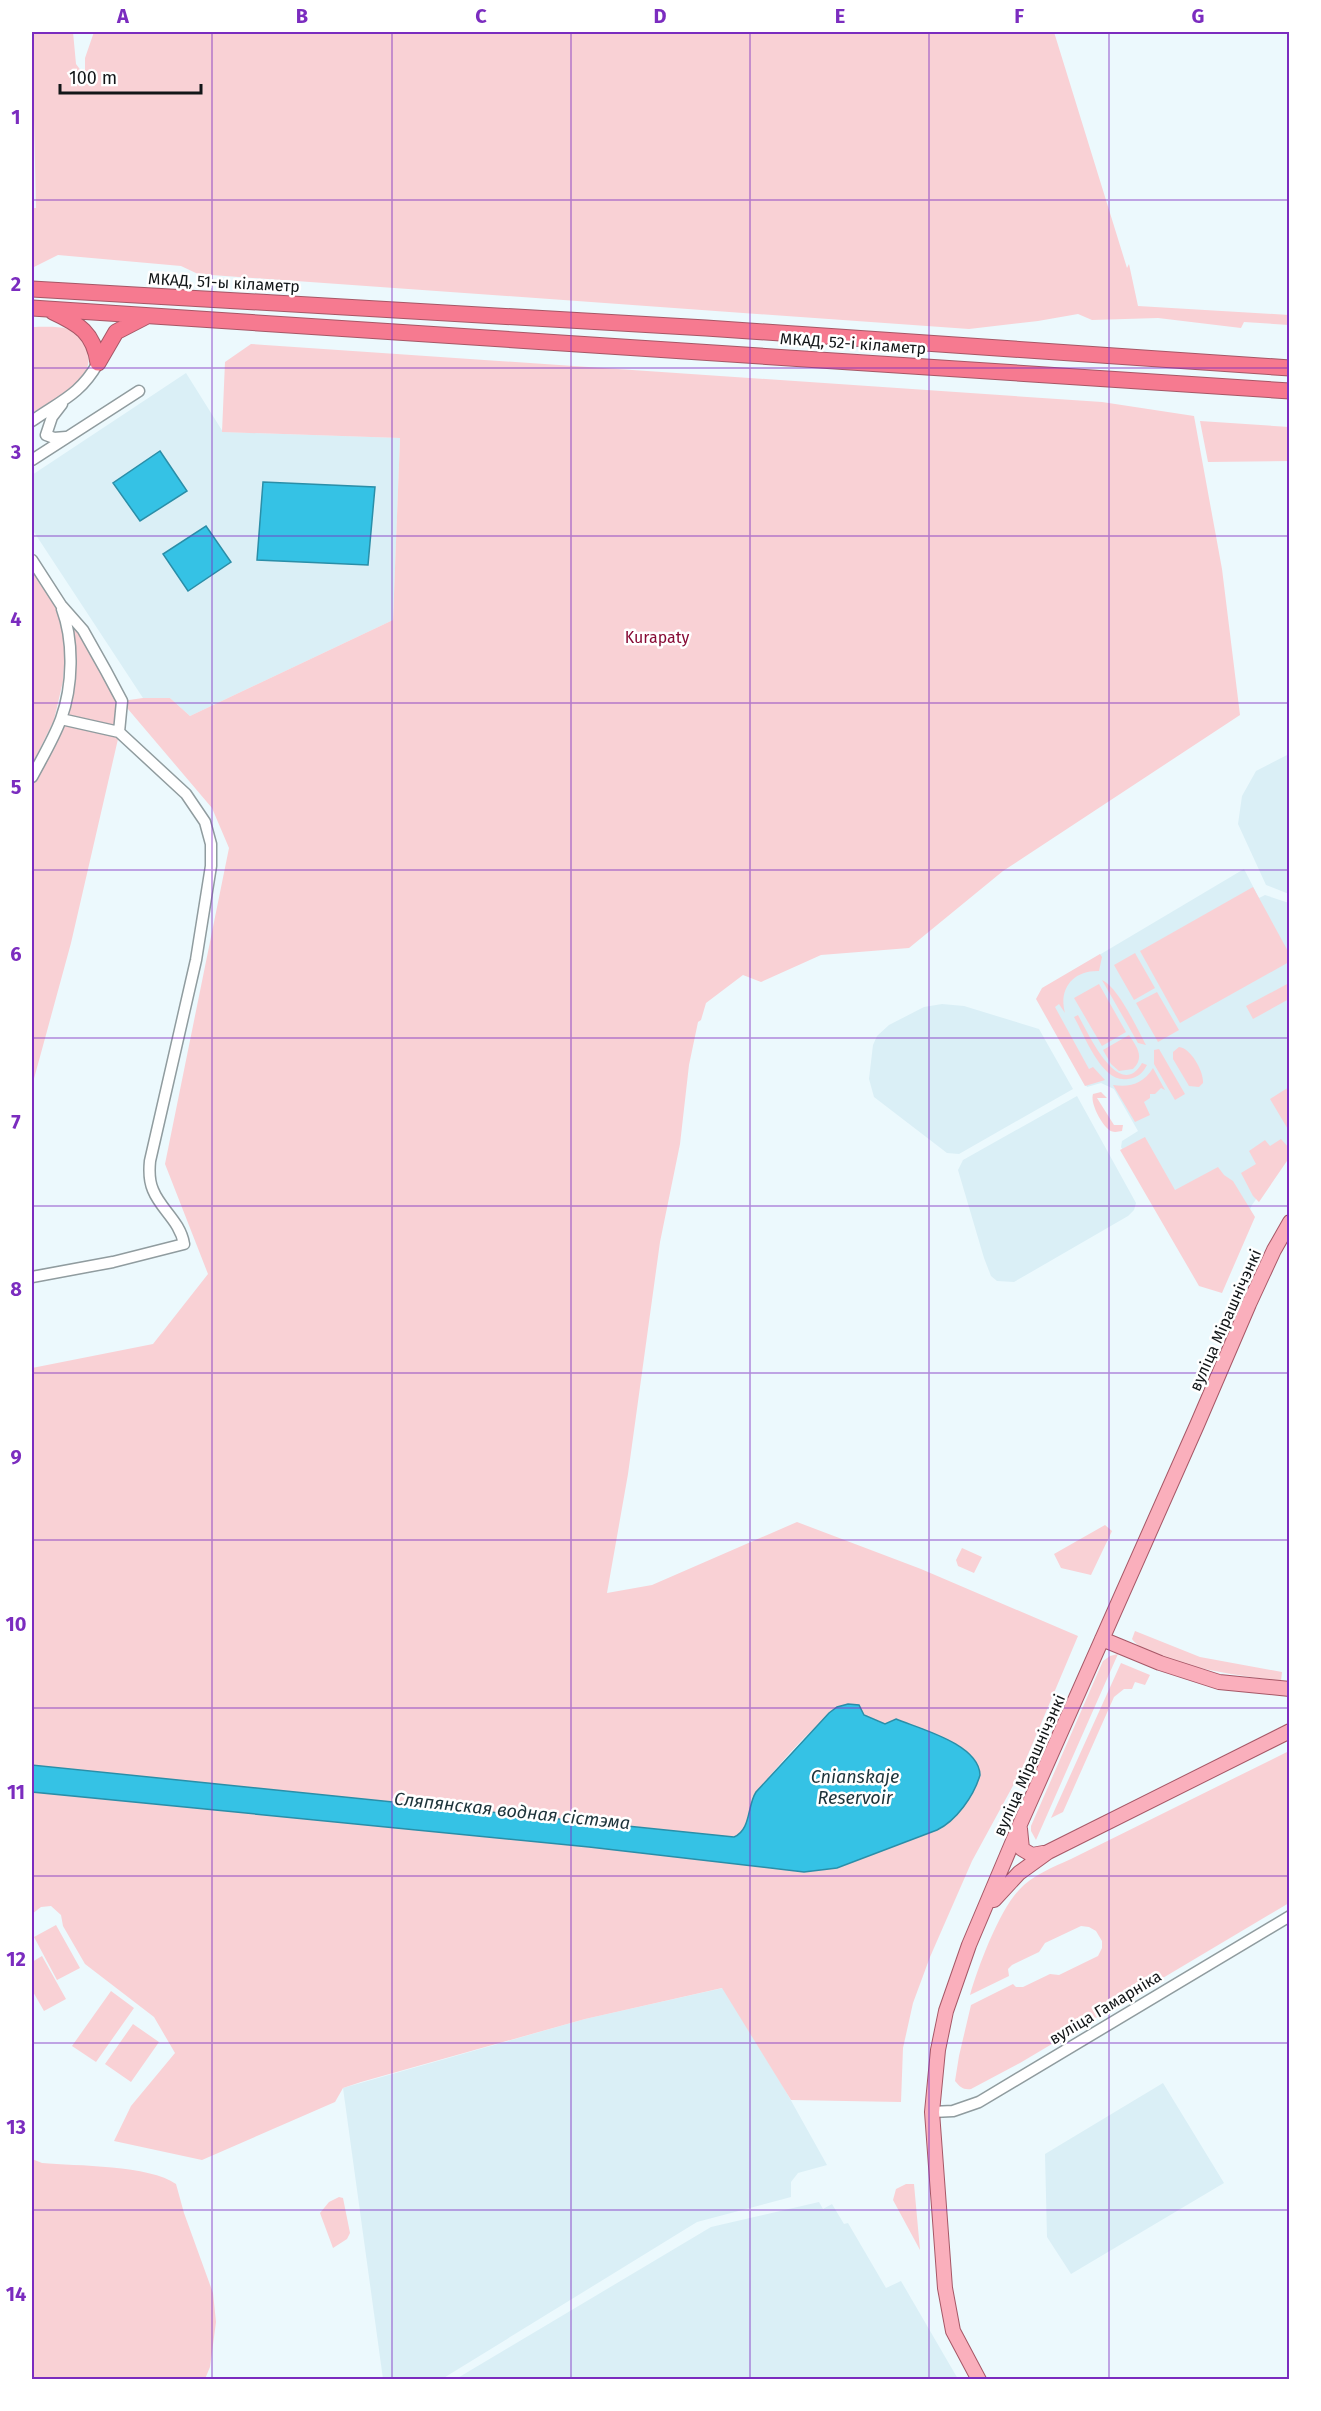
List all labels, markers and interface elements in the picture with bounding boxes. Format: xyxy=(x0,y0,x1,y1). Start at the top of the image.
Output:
text: A xyxy=(116,4,130,28)
text: B xyxy=(296,4,308,28)
text: C xyxy=(475,4,487,28)
text: D xyxy=(653,4,667,28)
text: E xyxy=(835,4,845,28)
text: F xyxy=(1014,4,1024,28)
text: G xyxy=(1192,4,1204,28)
scale bar xyxy=(60,57,201,95)
text: 100 m xyxy=(69,67,117,89)
text: 1 xyxy=(11,105,21,129)
street label: МКАД, 51-ы кіламетр xyxy=(148,269,300,296)
text: 2 xyxy=(11,272,21,296)
street label: МКАД, 52-і кіламетр xyxy=(779,329,927,358)
text: 3 xyxy=(10,440,21,464)
text: 4 xyxy=(10,607,22,631)
park label: Kurapaty xyxy=(625,628,689,647)
text: 5 xyxy=(11,775,22,799)
text: 6 xyxy=(10,942,22,966)
text: 7 xyxy=(11,1110,21,1134)
street label: вуліца Мірашнічэнкі xyxy=(1186,1246,1265,1394)
text: 8 xyxy=(10,1277,22,1301)
text: 9 xyxy=(10,1445,22,1469)
text: 10 xyxy=(6,1612,26,1636)
street label: вуліца Мірашнічэнкі xyxy=(990,1691,1069,1839)
water label: Cnianskaje Reservoir xyxy=(811,1766,899,1809)
text: 11 xyxy=(7,1780,25,1804)
water label: Сляпянская водная сістэма xyxy=(393,1788,631,1834)
text: 12 xyxy=(6,1947,26,1971)
street label: вуліца Гамарніка xyxy=(1046,1966,1165,2048)
text: 13 xyxy=(6,2115,26,2139)
text: 14 xyxy=(6,2282,26,2306)

